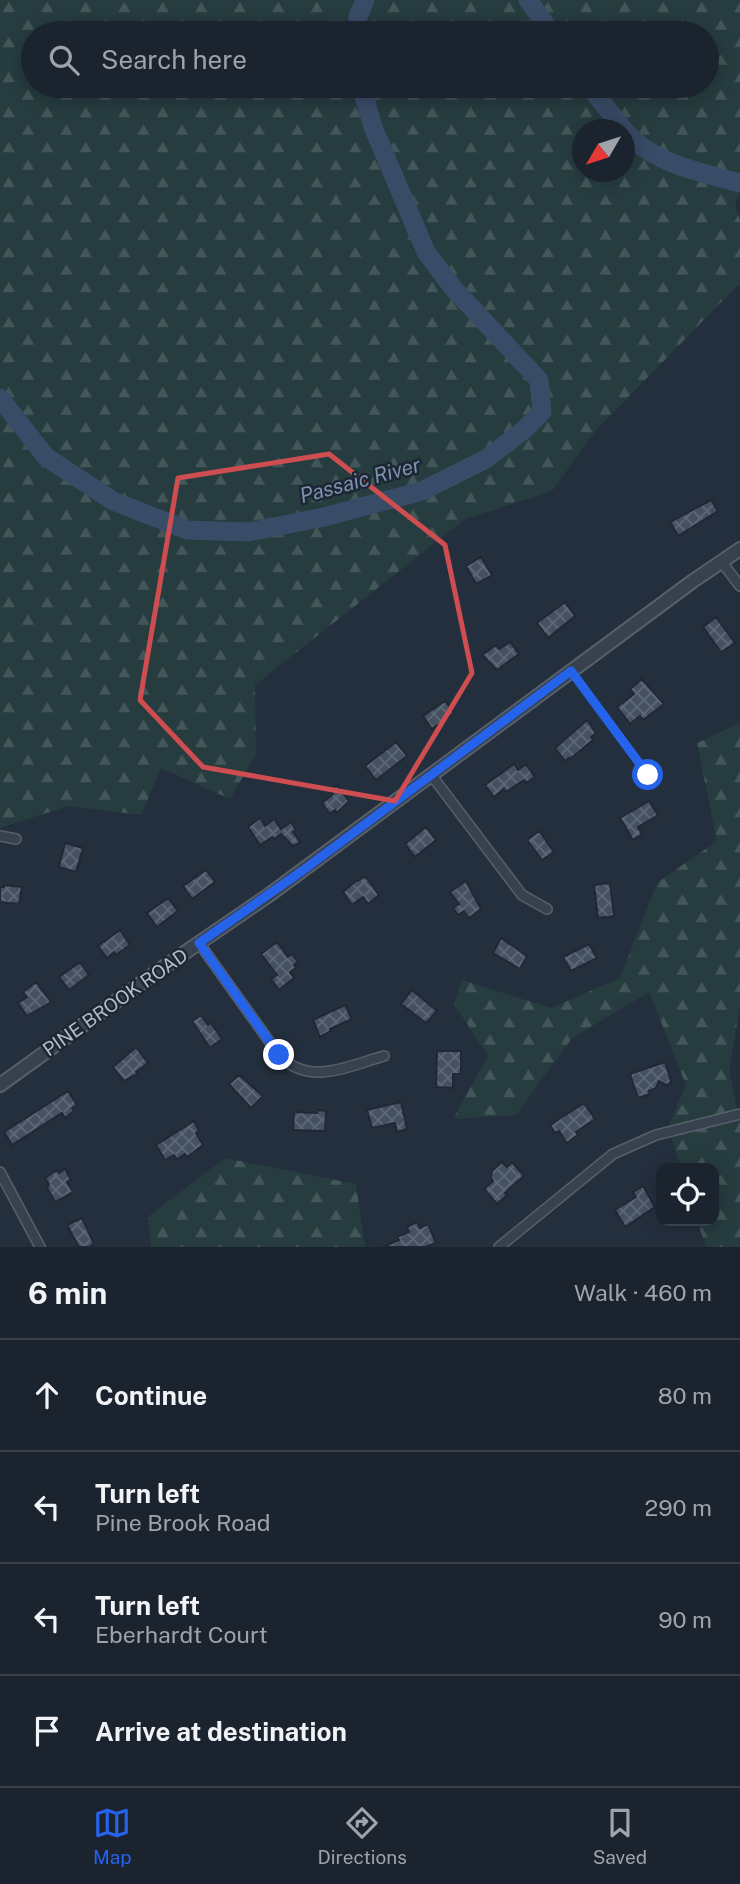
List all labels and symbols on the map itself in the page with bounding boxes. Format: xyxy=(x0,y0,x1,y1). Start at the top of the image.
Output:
north arrow xyxy=(572,119,635,182)
water label: Passaic River xyxy=(297,452,424,508)
route start xyxy=(632,759,663,790)
street label: PINE BROOK ROAD xyxy=(38,944,192,1060)
route end xyxy=(263,1039,294,1070)

